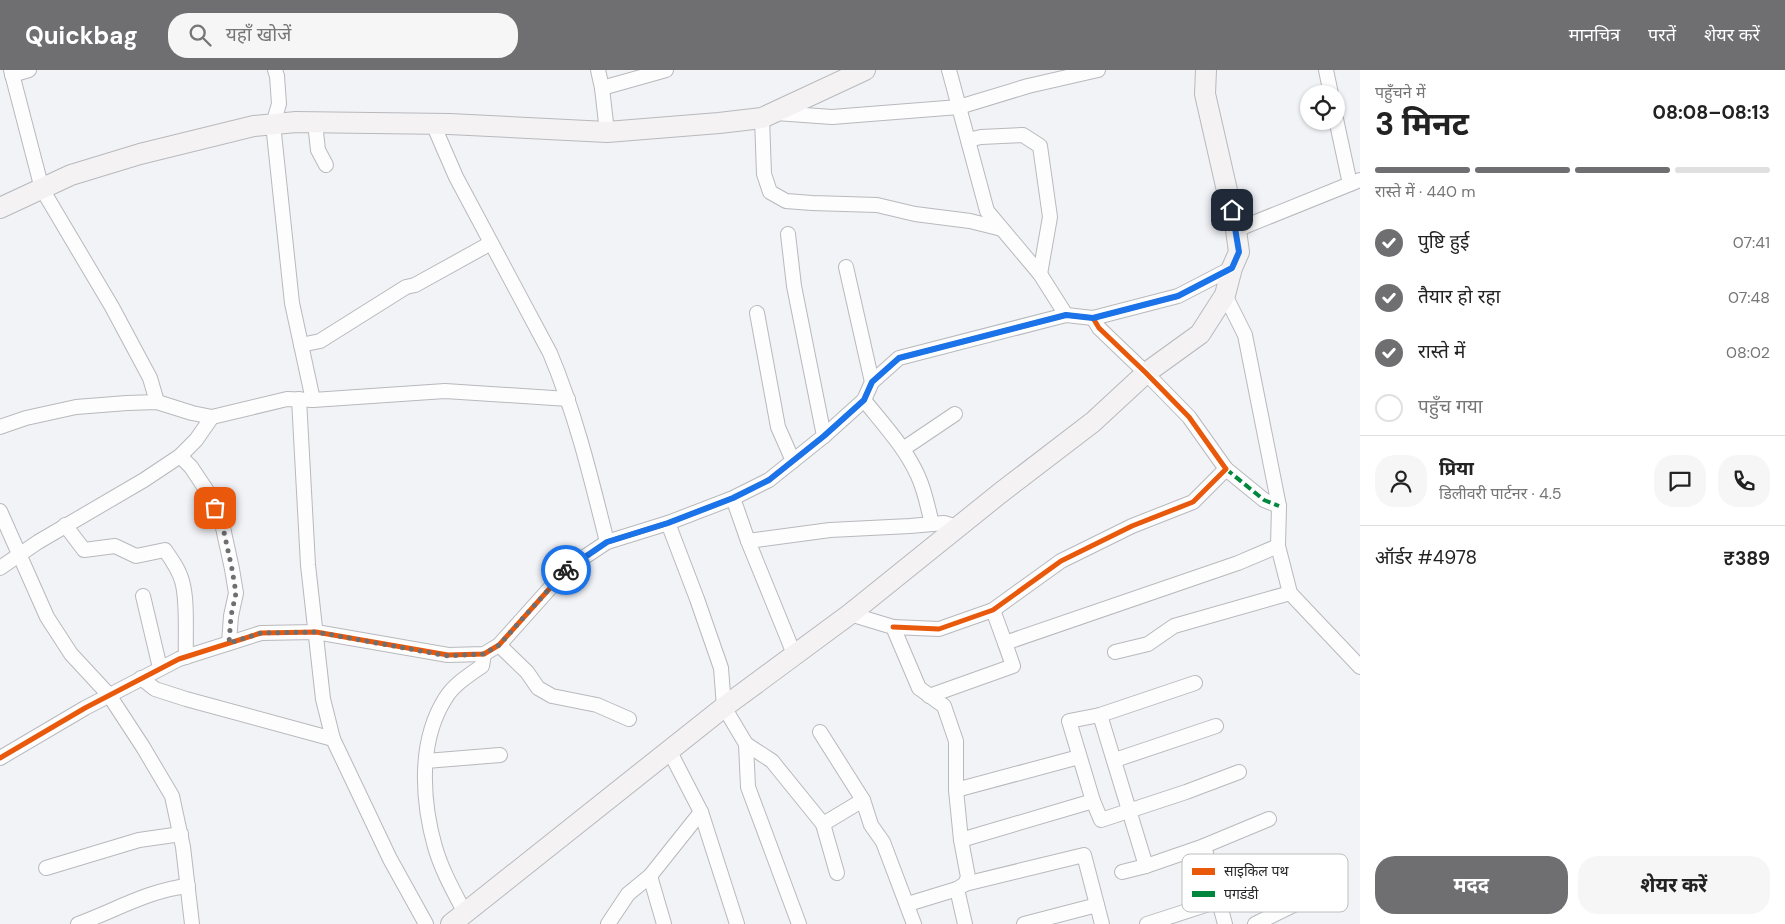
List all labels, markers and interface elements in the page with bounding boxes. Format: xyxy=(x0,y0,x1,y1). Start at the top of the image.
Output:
search box xyxy=(168,13,518,58)
text: Quickbag xyxy=(25,20,138,51)
icon: search xyxy=(186,21,214,49)
text: यहाँ खोजें xyxy=(226,22,291,47)
text: मानचित्र xyxy=(1569,23,1620,47)
text: परतें xyxy=(1648,23,1676,47)
text: शेयर करें xyxy=(1704,23,1760,47)
text: पहुँचने में xyxy=(1375,82,1425,103)
map controls xyxy=(1300,85,1345,130)
button: locate xyxy=(1300,85,1345,130)
text: 08:08–08:13 xyxy=(1653,100,1770,125)
text: 3 मिनट xyxy=(1375,103,1469,145)
text: रास्ते में · 440 m xyxy=(1375,181,1475,202)
pin xyxy=(1211,189,1253,231)
icon: home xyxy=(1218,196,1246,224)
icon: check xyxy=(1375,229,1403,257)
text: पुष्टि हुई xyxy=(1418,229,1469,254)
text: 07:41 xyxy=(1733,232,1770,253)
icon: check xyxy=(1375,284,1403,312)
text: तैयार हो रहा xyxy=(1418,284,1500,309)
text: 07:48 xyxy=(1728,287,1770,308)
icon: check xyxy=(1375,339,1403,367)
text: रास्ते में xyxy=(1418,339,1465,364)
text: 08:02 xyxy=(1726,342,1770,363)
text: पहुँच गया xyxy=(1418,394,1483,419)
button: person xyxy=(1375,455,1427,507)
button: chat xyxy=(1654,455,1706,507)
button: phone xyxy=(1718,455,1770,507)
text: प्रिया xyxy=(1439,456,1474,481)
text: डिलीवरी पार्टनर · 4.5 xyxy=(1439,483,1562,504)
pin xyxy=(194,487,236,529)
icon: bag xyxy=(201,494,229,522)
courier xyxy=(541,545,591,595)
text: ऑर्डर #4978 xyxy=(1375,545,1477,570)
text: ₹389 xyxy=(1723,546,1770,571)
icon: bike xyxy=(552,556,580,584)
legend xyxy=(1182,854,1348,912)
button: मदद xyxy=(1375,856,1568,914)
button: शेयर करें xyxy=(1578,856,1770,914)
text: साइकिल पथ xyxy=(1224,862,1290,880)
text: पगडंडी xyxy=(1224,885,1259,903)

